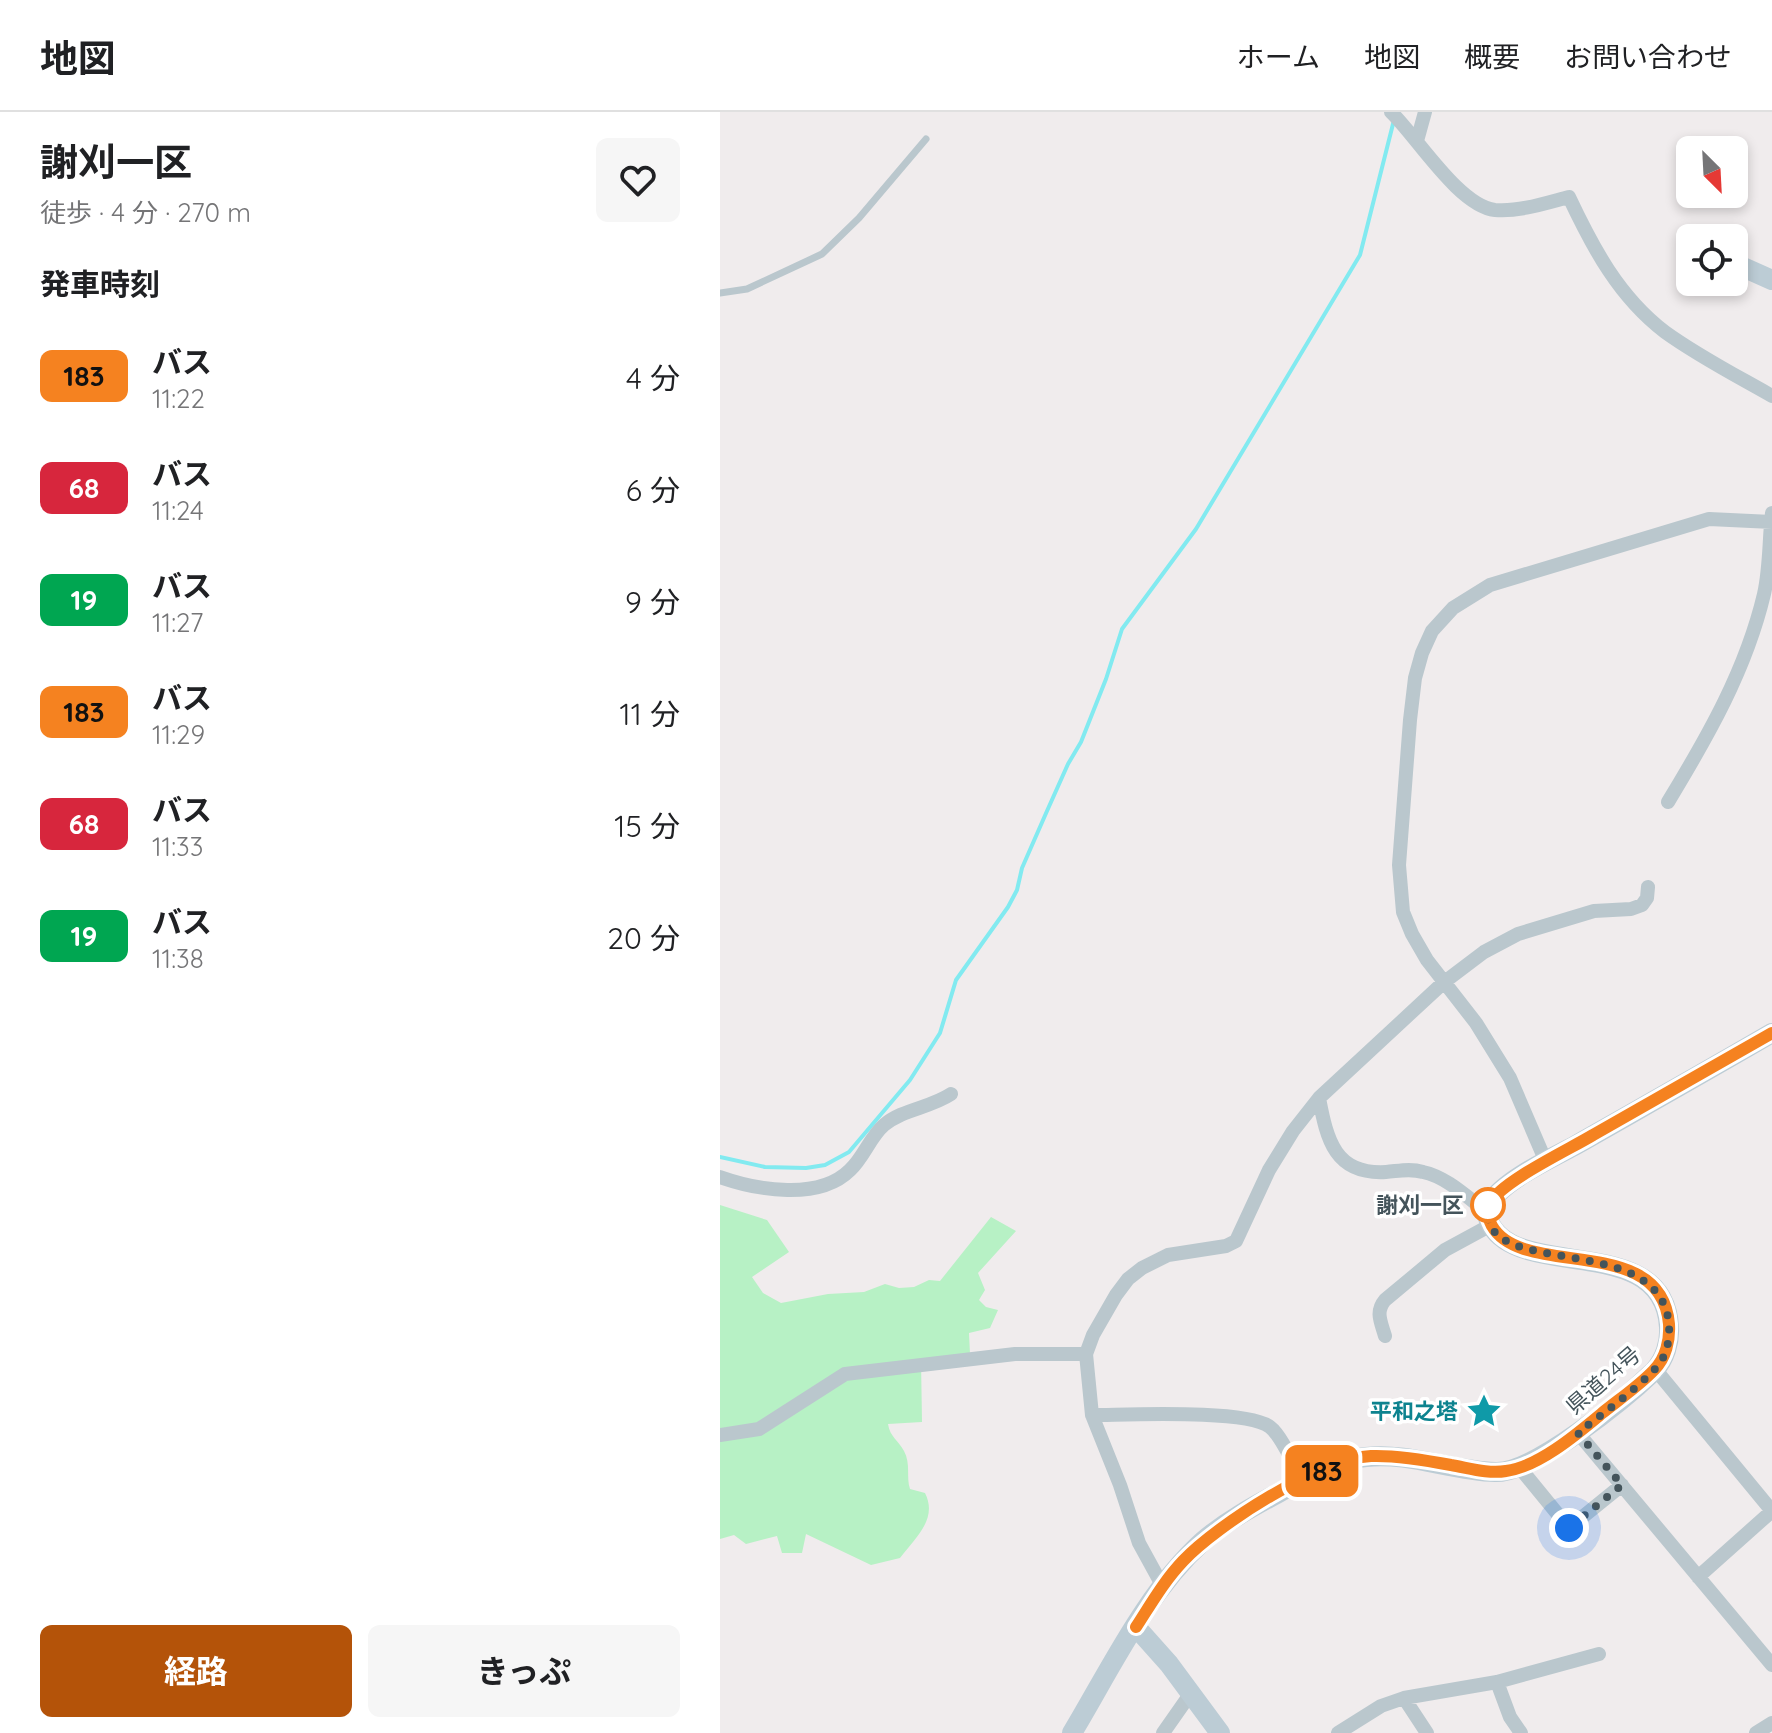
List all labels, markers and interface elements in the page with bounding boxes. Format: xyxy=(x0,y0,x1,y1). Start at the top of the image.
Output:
text: 地図 xyxy=(40,34,116,82)
text: ホーム xyxy=(1237,39,1320,74)
text: 地図 xyxy=(1364,39,1420,74)
text: 概要 xyxy=(1464,39,1520,74)
text: お問い合わせ xyxy=(1564,39,1732,74)
north arrow xyxy=(1676,136,1748,208)
map controls xyxy=(1676,136,1748,296)
text: 謝刈一区 xyxy=(40,138,192,186)
button: heart xyxy=(596,138,680,222)
text: 徒歩 · 4 分 · 270 m xyxy=(40,196,251,229)
button: locate xyxy=(1676,224,1748,296)
text: 発車時刻 xyxy=(40,265,160,303)
text: バス xyxy=(152,343,212,381)
text: 183 xyxy=(63,358,105,393)
text: 4 分 xyxy=(626,359,680,397)
text: 11:22 xyxy=(152,382,205,415)
text: バス xyxy=(152,455,212,493)
text: 68 xyxy=(69,470,99,505)
text: 6 分 xyxy=(626,471,680,509)
text: 11:24 xyxy=(152,494,204,527)
text: バス xyxy=(152,567,212,605)
text: 19 xyxy=(71,582,97,617)
text: 9 分 xyxy=(625,583,680,621)
text: 11:27 xyxy=(152,606,203,639)
text: バス xyxy=(152,679,212,717)
text: 183 xyxy=(63,694,105,729)
text: 11 分 xyxy=(620,695,680,733)
text: 11:29 xyxy=(152,718,205,751)
text: バス xyxy=(152,791,212,829)
text: 68 xyxy=(69,806,99,841)
text: 15 分 xyxy=(614,807,680,845)
text: 11:33 xyxy=(152,830,203,863)
text: バス xyxy=(152,903,212,941)
text: 19 xyxy=(71,918,97,953)
text: 20 分 xyxy=(607,919,680,957)
text: 11:38 xyxy=(152,942,204,975)
marker: 謝刈一区 xyxy=(1471,1188,1505,1222)
place label: 謝刈一区 xyxy=(1376,1191,1464,1219)
street label: 県道24号 xyxy=(1560,1340,1646,1420)
place icon: 平和之塔 xyxy=(1465,1392,1503,1430)
place label: 平和之塔 xyxy=(1370,1397,1458,1425)
line badge: 183 xyxy=(1276,1445,1368,1497)
text: 183 xyxy=(1301,1453,1343,1488)
your location xyxy=(1549,1508,1589,1548)
button: 経路 xyxy=(40,1625,352,1717)
button: きっぷ xyxy=(368,1625,680,1717)

